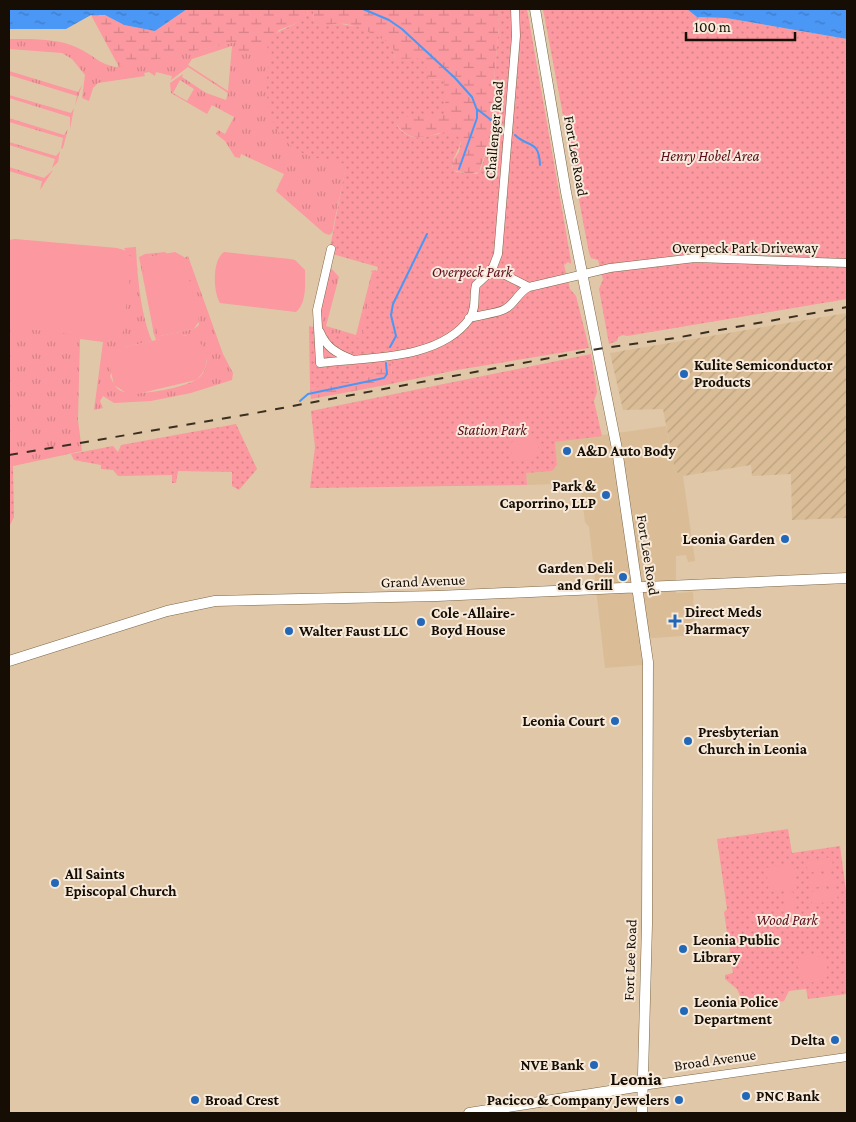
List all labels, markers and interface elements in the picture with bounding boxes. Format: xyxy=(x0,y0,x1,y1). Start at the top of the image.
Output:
scale bar xyxy=(686,10,795,42)
text: 100 m xyxy=(694,19,731,35)
street label: Challenger Road xyxy=(482,80,507,180)
street label: Fort Lee Road xyxy=(561,114,591,198)
park label: Henry Hobel Area xyxy=(661,148,759,165)
street label: Overpeck Park Driveway xyxy=(672,240,818,257)
park label: Overpeck Park xyxy=(432,264,514,281)
place label: Kulite Semiconductor Products xyxy=(694,357,833,390)
marker: Kulite Semiconductor Products xyxy=(678,368,690,380)
park label: Station Park xyxy=(457,422,528,438)
place label: A&D Auto Body xyxy=(576,443,677,459)
marker: A&D Auto Body xyxy=(561,445,573,457)
place label: Park & Caporrino, LLP xyxy=(499,478,597,511)
marker: Park & Caporrino, LLP xyxy=(600,489,612,501)
street label: Fort Lee Road xyxy=(634,513,662,597)
place label: Leonia Garden xyxy=(683,531,775,547)
marker: Leonia Garden xyxy=(779,533,791,545)
place label: Garden Deli and Grill xyxy=(538,560,614,593)
marker: Garden Deli and Grill xyxy=(617,571,629,583)
street label: Grand Avenue xyxy=(381,572,466,590)
place label: Direct Meds Pharmacy xyxy=(685,604,762,637)
place label: Cole -Allaire- Boyd House xyxy=(431,605,516,638)
marker: Direct Meds Pharmacy xyxy=(669,615,681,627)
marker: Cole -Allaire- Boyd House xyxy=(415,616,427,628)
place label: Walter Faust LLC xyxy=(298,623,408,639)
marker: Walter Faust LLC xyxy=(283,625,295,637)
place label: Leonia Court xyxy=(522,713,606,729)
marker: Leonia Court xyxy=(609,715,621,727)
place label: Presbyterian Church in Leonia xyxy=(698,724,808,757)
marker: Presbyterian Church in Leonia xyxy=(682,735,694,747)
place label: All Saints Episcopal Church xyxy=(64,866,177,899)
marker: All Saints Episcopal Church xyxy=(49,877,61,889)
park label: Wood Park xyxy=(756,912,819,928)
street label: Fort Lee Road xyxy=(621,919,639,1001)
place label: Leonia Public Library xyxy=(693,932,780,965)
marker: Leonia Public Library xyxy=(677,943,689,955)
place label: Leonia Police Department xyxy=(694,994,778,1027)
marker: Leonia Police Department xyxy=(678,1005,690,1017)
place label: Delta xyxy=(791,1032,826,1048)
marker: Delta xyxy=(829,1034,841,1046)
street label: Broad Avenue xyxy=(673,1046,757,1074)
place label: NVE Bank xyxy=(520,1057,585,1073)
marker: NVE Bank xyxy=(588,1059,600,1071)
district label: Leonia xyxy=(610,1069,662,1089)
place label: PNC Bank xyxy=(756,1088,820,1104)
marker: PNC Bank xyxy=(740,1090,752,1102)
place label: Broad Crest xyxy=(205,1092,279,1108)
place label: Pacicco & Company Jewelers xyxy=(487,1092,669,1108)
marker: Broad Crest xyxy=(189,1094,201,1106)
marker: Pacicco & Company Jewelers xyxy=(673,1094,685,1106)

